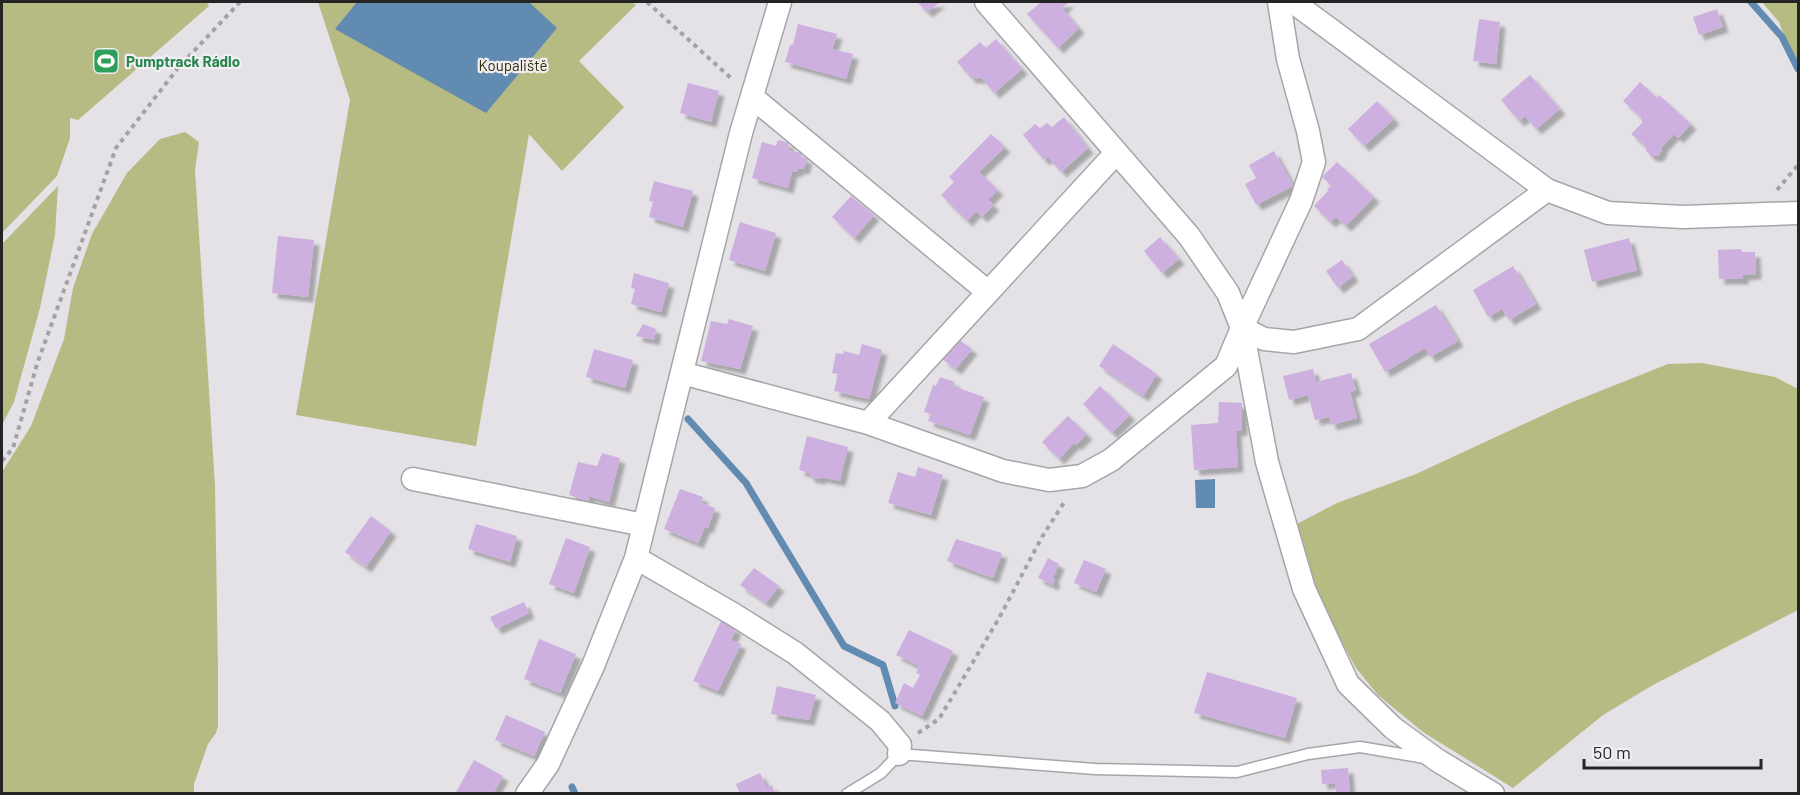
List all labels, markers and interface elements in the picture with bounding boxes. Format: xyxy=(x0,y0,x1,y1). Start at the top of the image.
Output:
sports icon: Pumptrack Rádlo xyxy=(91,46,121,76)
place label: Pumptrack Rádlo xyxy=(126,52,240,70)
park label: Koupaliště xyxy=(479,56,547,74)
scale bar xyxy=(1584,732,1761,770)
text: 50 m xyxy=(1593,741,1631,763)

